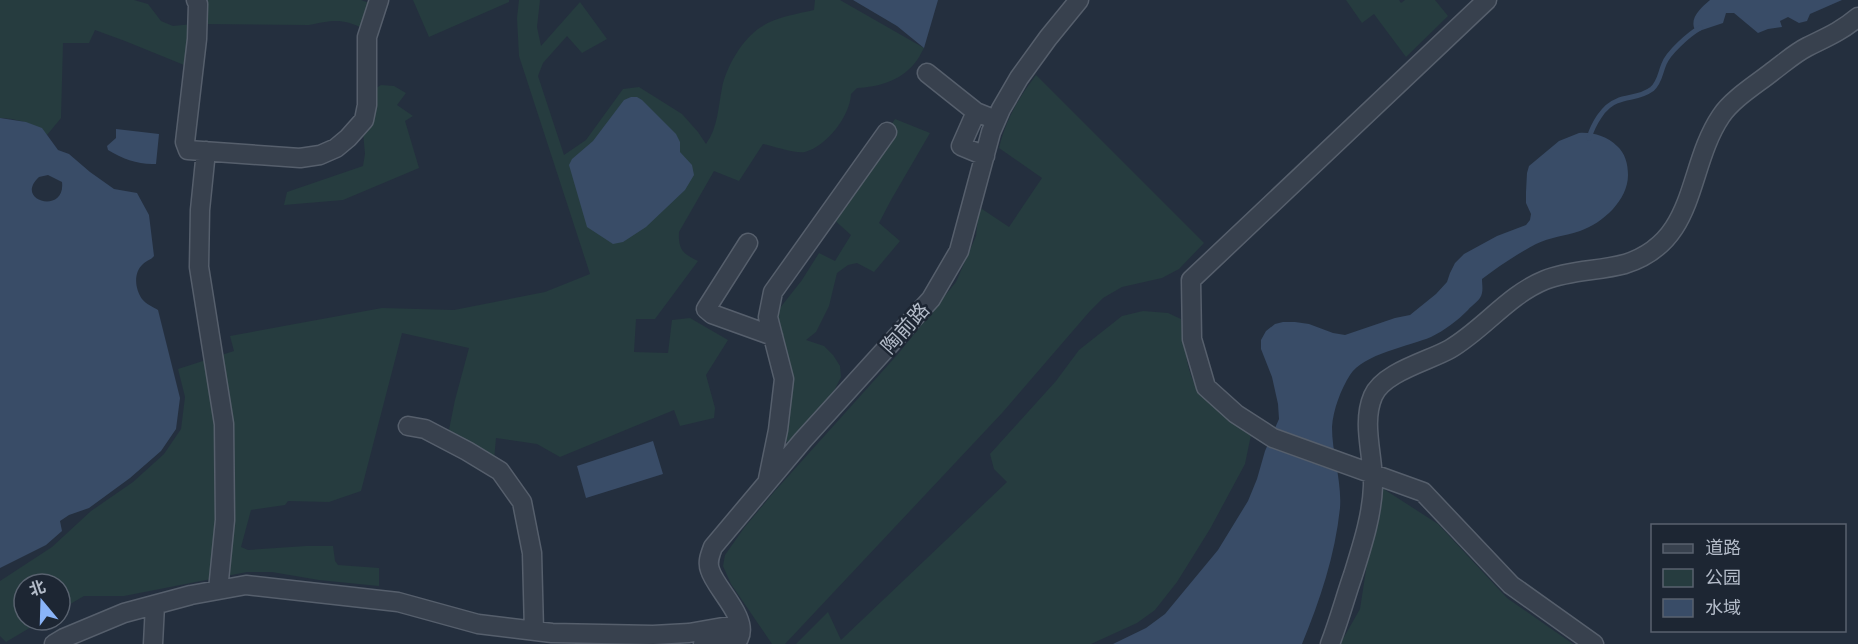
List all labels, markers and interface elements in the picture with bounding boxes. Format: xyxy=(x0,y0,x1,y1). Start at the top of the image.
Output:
street label: 陶前路 xyxy=(875,297,935,359)
legend xyxy=(1651,524,1846,632)
text: 道路 xyxy=(1705,536,1741,559)
text: 公园 xyxy=(1705,566,1741,589)
north arrow xyxy=(12,572,72,632)
text: 北 xyxy=(26,576,48,601)
text: 水域 xyxy=(1705,596,1741,619)

